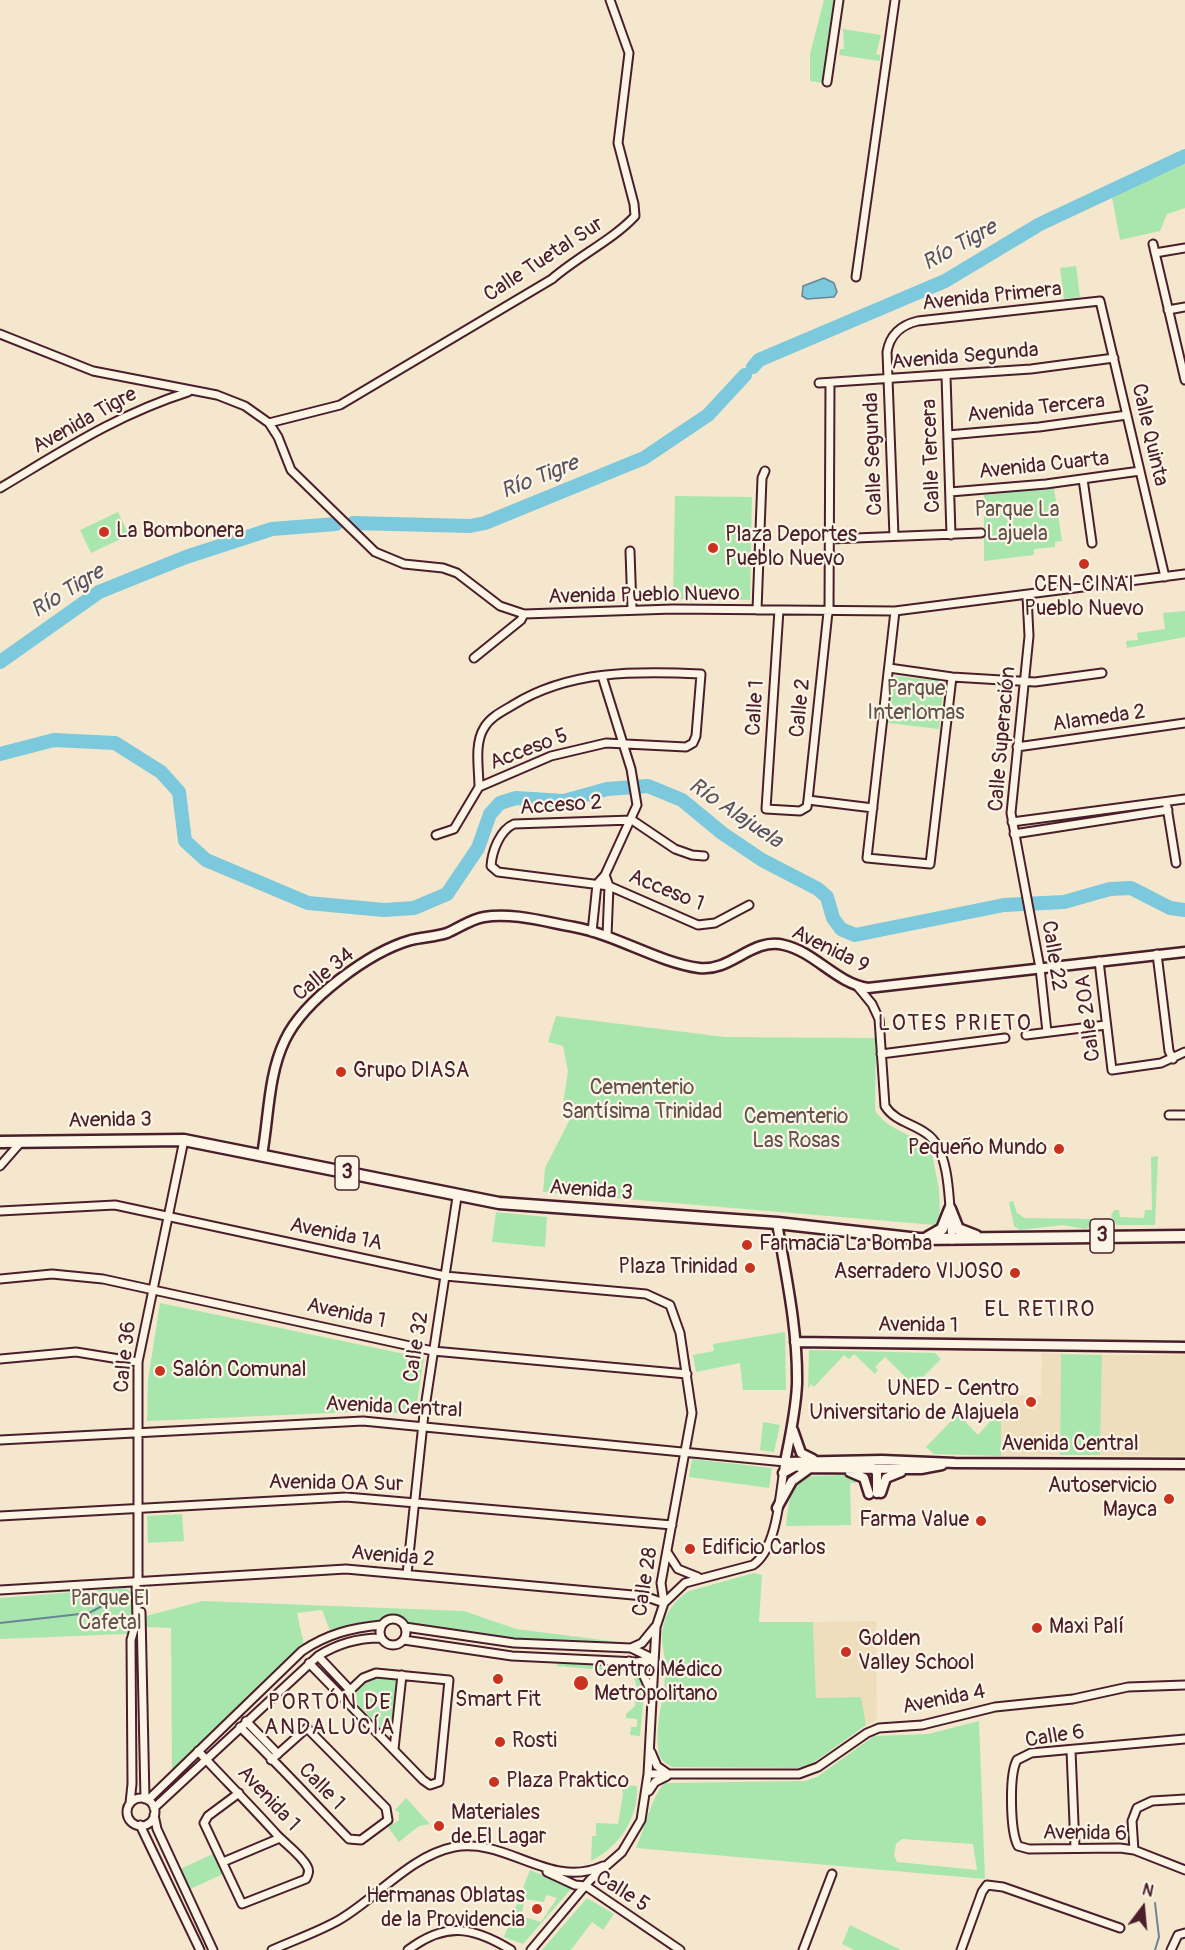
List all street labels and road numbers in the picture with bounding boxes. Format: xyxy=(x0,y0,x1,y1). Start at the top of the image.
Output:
street label: Calle Tuetal Sur xyxy=(479,212,609,308)
street label: Avenida Primera xyxy=(921,277,1063,317)
street label: Avenida Segunda xyxy=(890,338,1040,376)
street label: Calle Quinta xyxy=(1125,381,1173,489)
street label: Avenida Tigre xyxy=(28,382,142,460)
street label: Avenida Tercera xyxy=(966,389,1106,429)
street label: Calle Segunda xyxy=(859,392,889,516)
street label: Calle Tercera xyxy=(917,399,947,513)
street label: Avenida Cuarta xyxy=(978,447,1110,485)
street label: Avenida Pueblo Nuevo xyxy=(548,582,740,610)
street label: Calle Superación xyxy=(984,665,1022,813)
street label: Calle 2 xyxy=(785,677,817,739)
street label: Calle 1 xyxy=(741,679,771,737)
street label: Alameda 2 xyxy=(1051,700,1147,738)
street label: Acceso 5 xyxy=(486,724,572,776)
street label: Acceso 2 xyxy=(519,791,603,821)
street label: Acceso 1 xyxy=(625,865,707,917)
street label: Calle 22 xyxy=(1035,919,1071,993)
street label: Avenida 9 xyxy=(787,921,873,979)
street label: Calle 34 xyxy=(288,943,360,1007)
street label: Calle 20A xyxy=(1071,973,1107,1063)
street label: Avenida 3 xyxy=(68,1108,152,1134)
road number: 3 xyxy=(335,1156,359,1190)
street label: Avenida 3 xyxy=(548,1176,634,1206)
street label: Avenida 1A xyxy=(287,1213,385,1257)
road number: 3 xyxy=(1090,1219,1114,1253)
street label: Avenida 1 xyxy=(304,1293,388,1335)
street label: Calle 32 xyxy=(399,1310,435,1384)
street label: Avenida 1 xyxy=(878,1313,958,1339)
street label: Calle 36 xyxy=(110,1320,142,1394)
street label: Avenida Central xyxy=(325,1392,463,1424)
street label: Avenida Central xyxy=(1001,1432,1139,1458)
street label: Avenida 0A Sur xyxy=(268,1470,404,1498)
street label: Avenida 2 xyxy=(350,1541,436,1573)
street label: Calle 28 xyxy=(628,1545,664,1619)
street label: Avenida 4 xyxy=(900,1680,988,1720)
street label: Calle 6 xyxy=(1023,1720,1087,1754)
street label: Calle 1 xyxy=(293,1758,349,1816)
street label: Avenida 1 xyxy=(231,1761,305,1837)
street label: Avenida 6 xyxy=(1043,1821,1127,1847)
street label: Calle 5 xyxy=(590,1866,654,1918)

